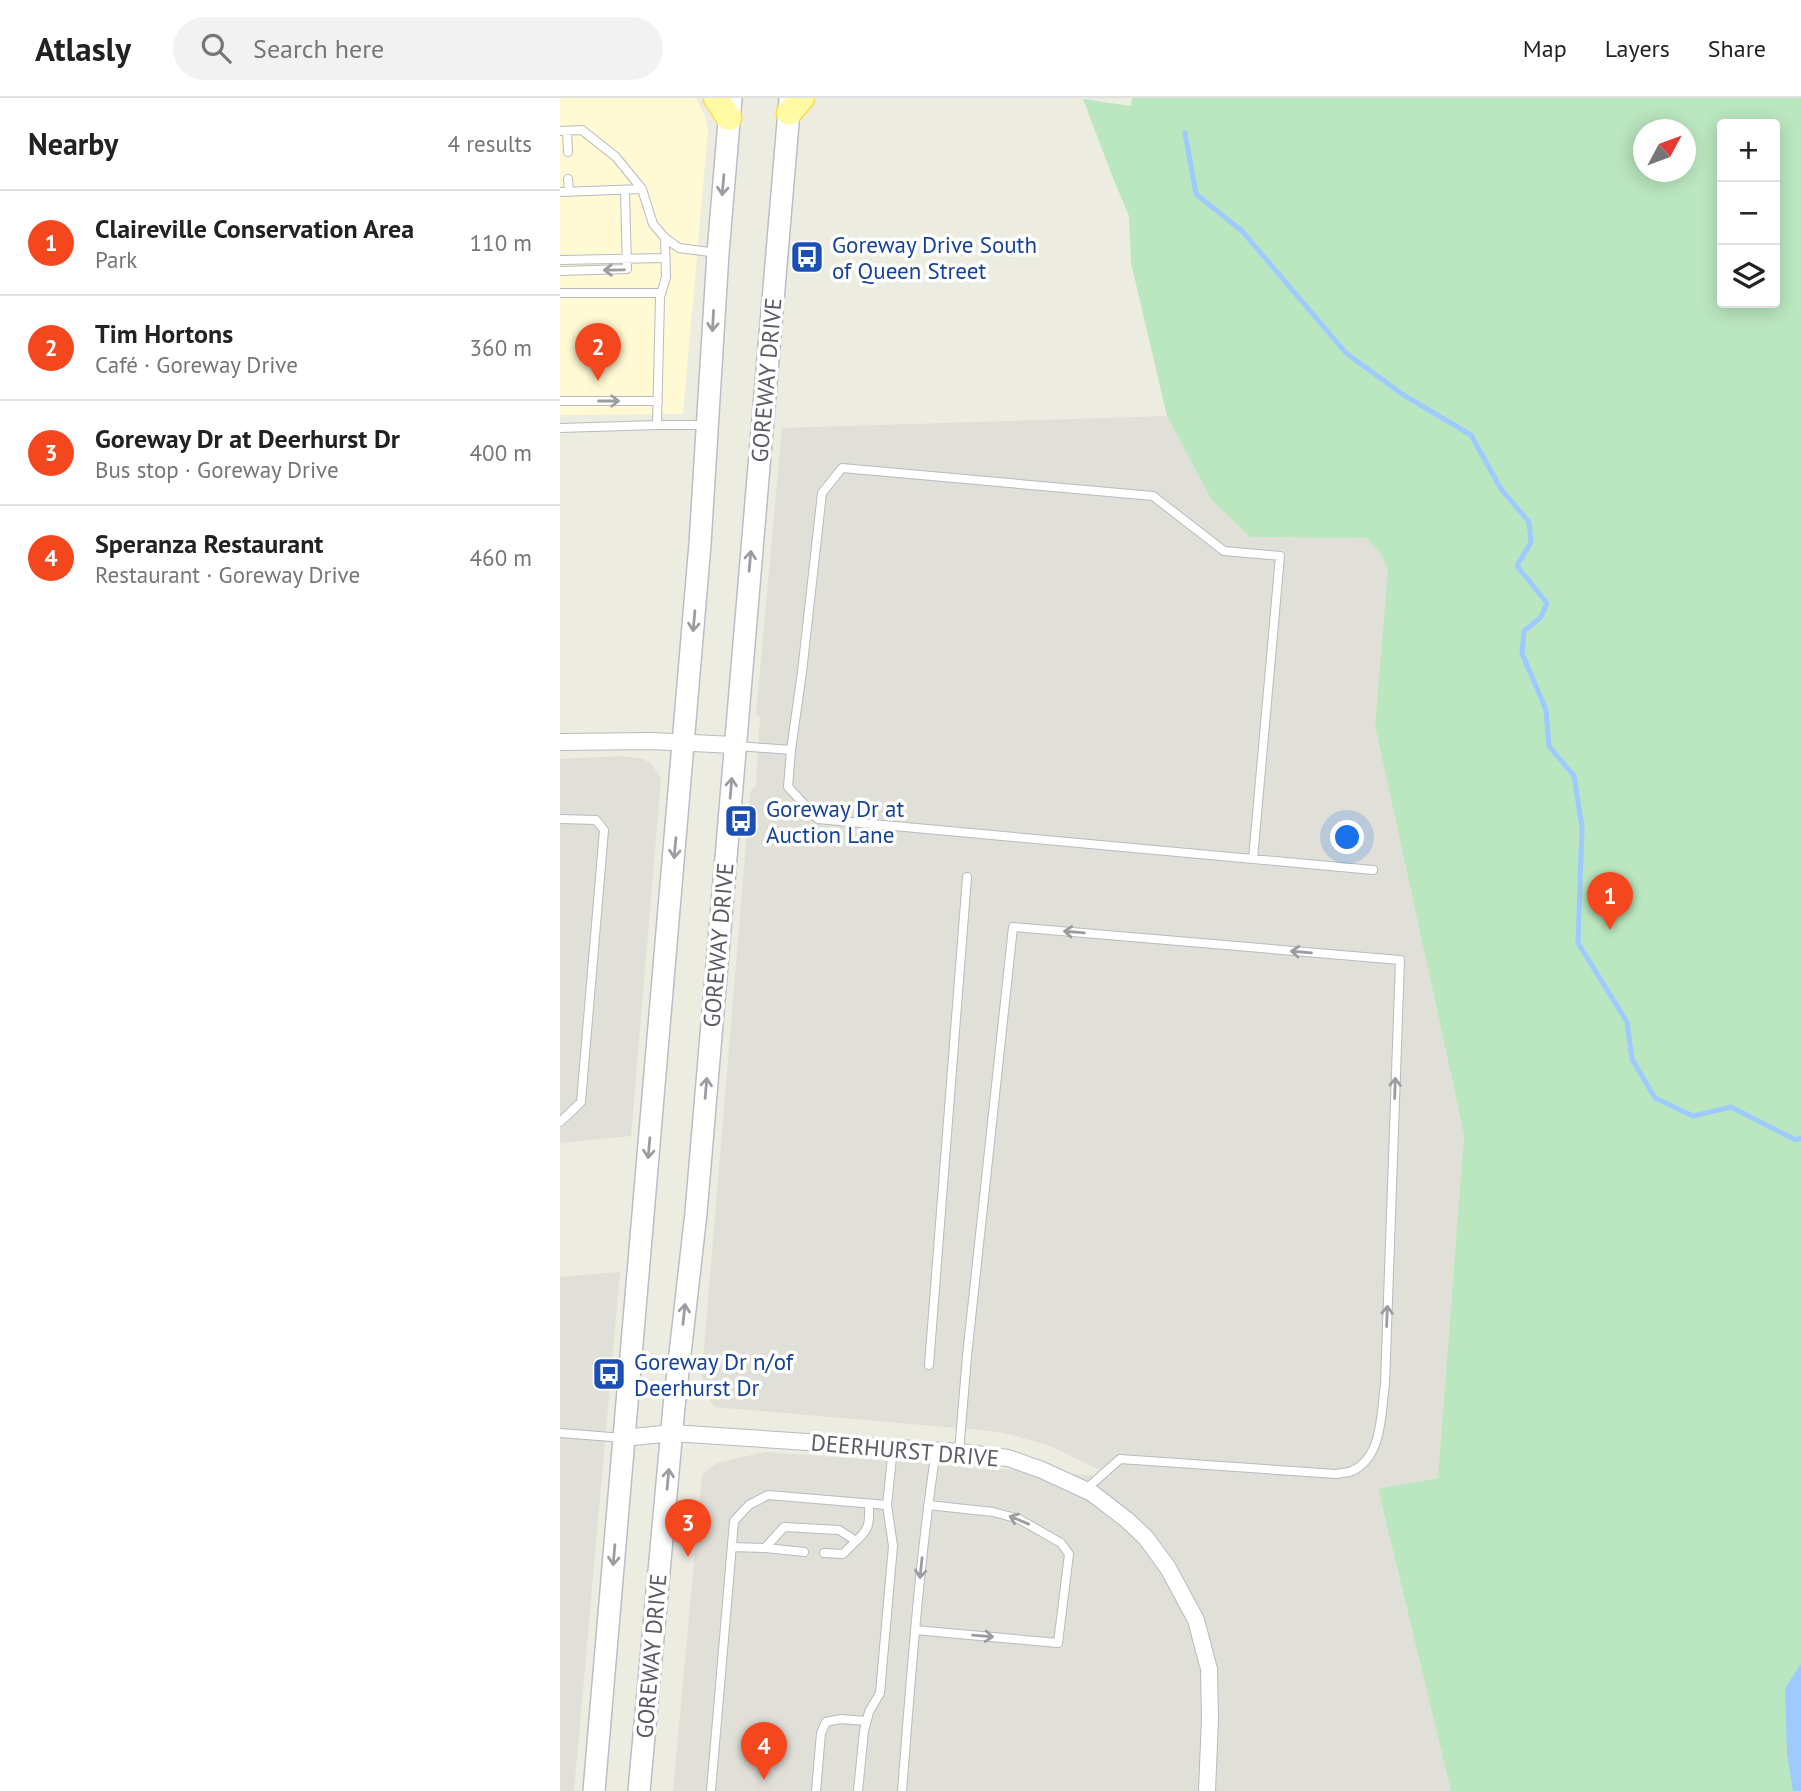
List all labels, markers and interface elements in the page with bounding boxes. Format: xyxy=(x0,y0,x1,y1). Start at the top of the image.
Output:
search box xyxy=(173,17,663,80)
text: Atlasly xyxy=(35,27,131,70)
icon: search xyxy=(197,29,235,67)
text: Search here xyxy=(253,32,384,65)
text: Map xyxy=(1523,33,1567,64)
text: Layers xyxy=(1605,33,1670,64)
text: Share xyxy=(1708,33,1766,64)
north arrow xyxy=(1633,119,1696,182)
map controls xyxy=(1717,119,1780,308)
button: + xyxy=(1717,119,1780,182)
text: Nearby xyxy=(28,124,118,163)
text: 4 results xyxy=(448,129,532,158)
one-way arrow xyxy=(716,174,729,196)
button: − xyxy=(1717,182,1780,245)
text: Claireville Conservation Area xyxy=(95,212,414,245)
text: 1 xyxy=(44,228,58,257)
text: 110 m xyxy=(470,228,532,257)
place label: Goreway Drive South of Queen Street xyxy=(832,230,1037,285)
bus stop icon: Goreway Drive South of Queen Street xyxy=(788,238,826,276)
text: Park xyxy=(95,245,137,274)
button: layers xyxy=(1717,245,1780,308)
one-way arrow xyxy=(603,263,626,276)
street label: GOREWAY DRIVE xyxy=(744,296,788,464)
one-way arrow xyxy=(707,309,720,332)
text: Tim Hortons xyxy=(95,317,233,350)
pin: 2 xyxy=(575,323,621,381)
text: 2 xyxy=(44,333,58,362)
text: 360 m xyxy=(470,333,532,362)
text: Café · Goreway Drive xyxy=(95,350,298,379)
one-way arrow xyxy=(597,394,620,408)
text: Goreway Dr at Deerhurst Dr xyxy=(95,422,400,455)
text: 3 xyxy=(44,438,58,467)
text: 400 m xyxy=(470,438,532,467)
text: Bus stop · Goreway Drive xyxy=(95,455,339,484)
text: Speranza Restaurant xyxy=(95,527,323,560)
text: 4 xyxy=(44,543,58,572)
text: 460 m xyxy=(470,543,532,572)
one-way arrow xyxy=(744,551,757,573)
text: Restaurant · Goreway Drive xyxy=(95,560,360,589)
one-way arrow xyxy=(687,610,700,632)
one-way arrow xyxy=(725,777,738,800)
place label: Goreway Dr at Auction Lane xyxy=(766,794,904,849)
bus stop icon: Goreway Dr at Auction Lane xyxy=(722,802,760,840)
your location xyxy=(1330,820,1364,854)
one-way arrow xyxy=(668,836,681,859)
street label: GOREWAY DRIVE xyxy=(696,861,740,1029)
pin: 1 xyxy=(1587,872,1633,930)
one-way arrow xyxy=(1063,925,1086,938)
one-way arrow xyxy=(1290,945,1313,958)
one-way arrow xyxy=(700,1077,713,1100)
one-way arrow xyxy=(1389,1077,1402,1100)
one-way arrow xyxy=(642,1136,655,1159)
one-way arrow xyxy=(678,1304,691,1326)
one-way arrow xyxy=(1381,1304,1394,1327)
place label: Goreway Dr n/of Deerhurst Dr xyxy=(634,1347,795,1402)
bus stop icon: Goreway Dr n/of Deerhurst Dr xyxy=(590,1355,628,1393)
street label: DEERHURST DRIVE xyxy=(810,1427,1000,1473)
one-way arrow xyxy=(661,1468,674,1491)
pin: 3 xyxy=(665,1499,711,1557)
one-way arrow xyxy=(1009,1513,1030,1526)
one-way arrow xyxy=(607,1543,620,1565)
one-way arrow xyxy=(914,1556,927,1578)
street label: GOREWAY DRIVE xyxy=(629,1572,673,1740)
one-way arrow xyxy=(971,1630,994,1643)
pin: 4 xyxy=(741,1722,787,1780)

